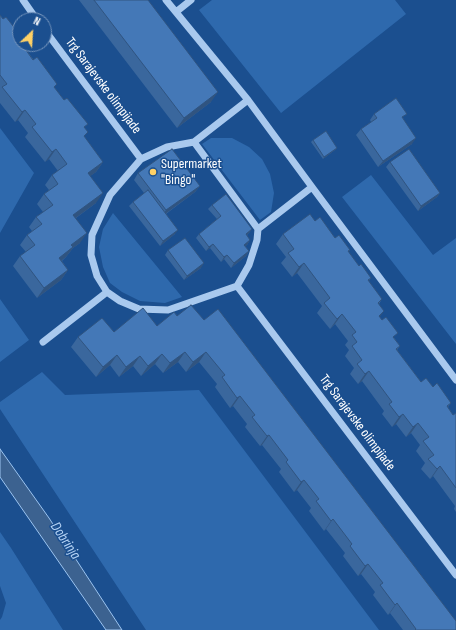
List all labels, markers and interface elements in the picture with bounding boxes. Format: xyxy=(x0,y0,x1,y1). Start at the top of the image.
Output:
north arrow xyxy=(12,12,52,52)
text: N xyxy=(31,14,42,29)
street label: Trg Sarajevske olimpijade xyxy=(61,35,145,137)
place label: Supermarket "Bingo" xyxy=(161,156,222,188)
marker: Supermarket "Bingo" xyxy=(148,167,158,177)
street label: Trg Sarajevske olimpijade xyxy=(315,372,399,474)
water label: Dobrinja xyxy=(46,519,84,563)

